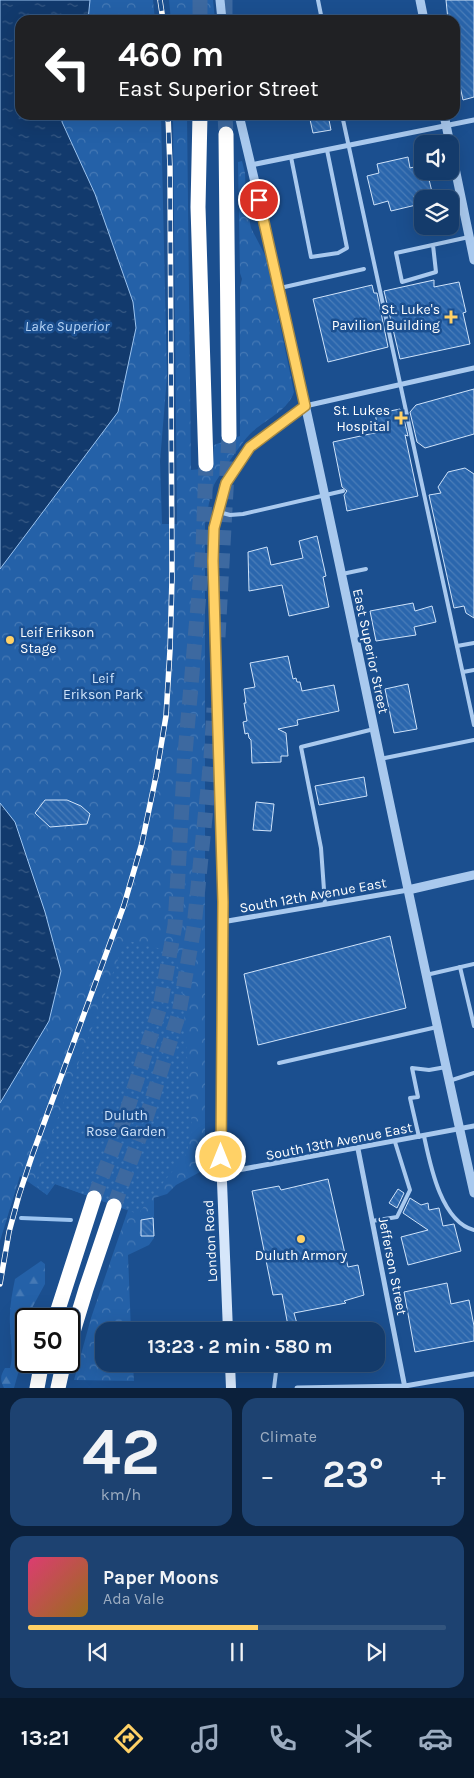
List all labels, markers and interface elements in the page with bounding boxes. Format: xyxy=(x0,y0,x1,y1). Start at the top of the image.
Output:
text: 460 m xyxy=(118,34,224,75)
icon: left xyxy=(35,35,100,100)
text: East Superior Street xyxy=(118,76,318,102)
map controls xyxy=(414,135,459,235)
button: sound xyxy=(414,135,459,180)
pin xyxy=(238,179,280,221)
icon: arrive xyxy=(245,186,273,214)
button: layers xyxy=(414,190,459,235)
place label: St. Luke's Pavilion Building xyxy=(332,301,440,334)
marker: St. Luke's Pavilion Building xyxy=(444,310,458,324)
water label: Lake Superior xyxy=(25,317,110,335)
place label: St. Lukes Hospital xyxy=(333,402,390,435)
marker: St. Lukes Hospital xyxy=(394,411,408,425)
street label: East Superior Street xyxy=(349,587,392,715)
place label: Leif Erikson Stage xyxy=(20,624,94,657)
marker: Leif Erikson Stage xyxy=(4,634,16,646)
park label: Leif Erikson Park xyxy=(63,670,143,703)
street label: South 12th Avenue East xyxy=(238,874,388,917)
park label: Duluth Rose Garden xyxy=(86,1107,166,1140)
street label: South 13th Avenue East xyxy=(264,1119,414,1164)
position arrow xyxy=(194,1130,246,1182)
street label: London Road xyxy=(200,1199,221,1283)
street label: Jefferson Street xyxy=(375,1215,410,1317)
marker: Duluth Armory xyxy=(295,1233,307,1245)
place label: Duluth Armory xyxy=(255,1247,348,1264)
speed limit sign: 50 xyxy=(15,1308,80,1373)
text: 13:23 · 2 min · 580 m xyxy=(147,1336,333,1358)
text: 42 xyxy=(82,1414,160,1490)
text: Climate xyxy=(260,1427,317,1446)
text: 23° xyxy=(322,1452,384,1497)
text: − xyxy=(260,1459,275,1492)
text: + xyxy=(431,1459,446,1492)
text: km/h xyxy=(101,1485,141,1504)
text: Paper Moons xyxy=(103,1567,219,1589)
text: Ada Vale xyxy=(103,1589,164,1608)
icon: previous xyxy=(84,1638,112,1666)
icon: pause xyxy=(223,1638,251,1666)
icon: next xyxy=(362,1638,390,1666)
icon: directions xyxy=(111,1721,146,1756)
icon: music xyxy=(188,1721,223,1756)
icon: phone xyxy=(265,1721,300,1756)
icon: climate xyxy=(341,1721,376,1756)
icon: car xyxy=(418,1721,453,1756)
text: 13:21 xyxy=(21,1725,69,1751)

